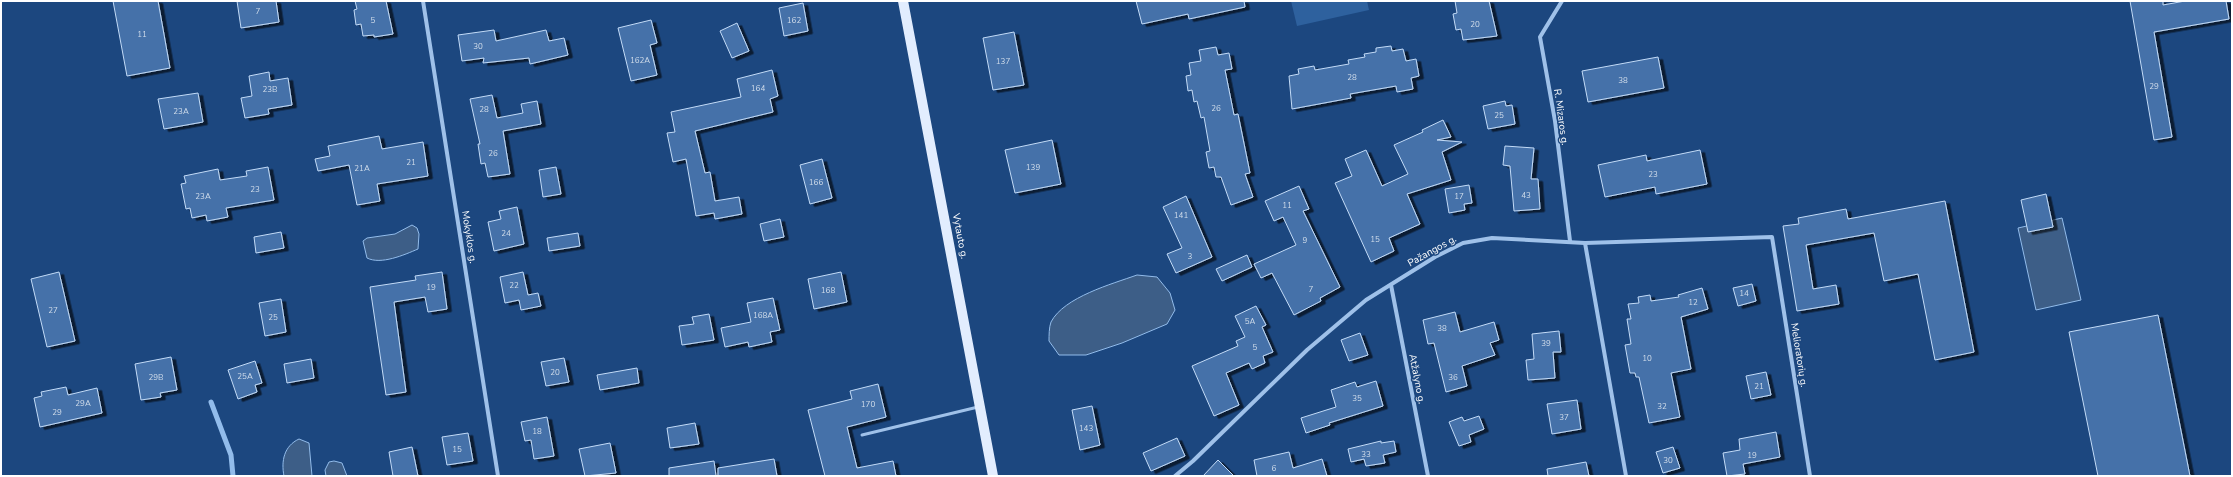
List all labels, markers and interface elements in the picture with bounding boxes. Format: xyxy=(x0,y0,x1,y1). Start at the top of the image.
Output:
house number: 7 xyxy=(256,6,261,17)
house number: 5 xyxy=(371,15,376,26)
house number: 162 xyxy=(787,15,801,26)
house number: 20 xyxy=(1470,19,1480,30)
house number: 11 xyxy=(137,29,147,40)
house number: 30 xyxy=(473,41,483,52)
house number: 162A xyxy=(630,55,650,66)
house number: 137 xyxy=(996,56,1010,67)
house number: 28 xyxy=(1347,72,1357,83)
house number: 38 xyxy=(1618,75,1628,86)
house number: 29 xyxy=(2149,81,2159,92)
house number: 164 xyxy=(751,83,765,94)
house number: 23B xyxy=(262,84,278,95)
street label: R. Mizaros g. xyxy=(1550,88,1572,146)
house number: 26 xyxy=(1211,103,1221,114)
house number: 28 xyxy=(479,104,489,115)
house number: 23A xyxy=(173,106,189,117)
house number: 25 xyxy=(1494,110,1504,121)
house number: 26 xyxy=(488,148,498,159)
house number: 21 xyxy=(406,157,416,168)
house number: 139 xyxy=(1026,162,1040,173)
house number: 21A xyxy=(354,163,370,174)
house number: 23 xyxy=(1648,169,1658,180)
house number: 166 xyxy=(809,177,823,188)
house number: 23 xyxy=(250,184,260,195)
house number: 43 xyxy=(1521,190,1531,201)
house number: 23A xyxy=(195,191,211,202)
house number: 17 xyxy=(1454,191,1464,202)
house number: 11 xyxy=(1282,200,1292,211)
street label: Mokyklos g. xyxy=(458,210,480,264)
house number: 141 xyxy=(1174,210,1188,221)
street label: Vytauto g. xyxy=(949,211,971,260)
house number: 24 xyxy=(501,228,511,239)
street label: Pažangos g. xyxy=(1405,232,1459,270)
house number: 15 xyxy=(1370,234,1380,245)
house number: 9 xyxy=(1303,235,1308,246)
house number: 3 xyxy=(1188,251,1193,262)
house number: 22 xyxy=(509,280,519,291)
house number: 19 xyxy=(426,282,436,293)
house number: 7 xyxy=(1309,284,1314,295)
house number: 168 xyxy=(821,285,835,296)
house number: 14 xyxy=(1739,288,1749,299)
house number: 12 xyxy=(1688,297,1698,308)
house number: 27 xyxy=(48,305,58,316)
house number: 168A xyxy=(753,310,773,321)
house number: 25 xyxy=(268,312,278,323)
house number: 5A xyxy=(1245,316,1255,327)
street label: Melioratorių g. xyxy=(1787,322,1811,388)
house number: 38 xyxy=(1437,323,1447,334)
house number: 39 xyxy=(1541,338,1551,349)
house number: 5 xyxy=(1253,342,1258,353)
street label: Atžalyno g. xyxy=(1405,353,1429,405)
house number: 10 xyxy=(1642,353,1652,364)
house number: 20 xyxy=(550,367,560,378)
house number: 25A xyxy=(237,371,253,382)
house number: 29B xyxy=(148,372,164,383)
house number: 36 xyxy=(1448,372,1458,383)
house number: 21 xyxy=(1754,381,1764,392)
house number: 35 xyxy=(1352,393,1362,404)
house number: 29A xyxy=(75,398,91,409)
house number: 170 xyxy=(861,399,875,410)
house number: 32 xyxy=(1657,401,1667,412)
house number: 29 xyxy=(52,407,62,418)
house number: 37 xyxy=(1559,412,1569,423)
house number: 143 xyxy=(1079,423,1093,434)
house number: 18 xyxy=(532,426,542,437)
house number: 15 xyxy=(452,444,462,455)
house number: 33 xyxy=(1361,449,1371,460)
house number: 19 xyxy=(1747,450,1757,461)
house number: 30 xyxy=(1663,455,1673,466)
house number: 6 xyxy=(1272,463,1277,474)

